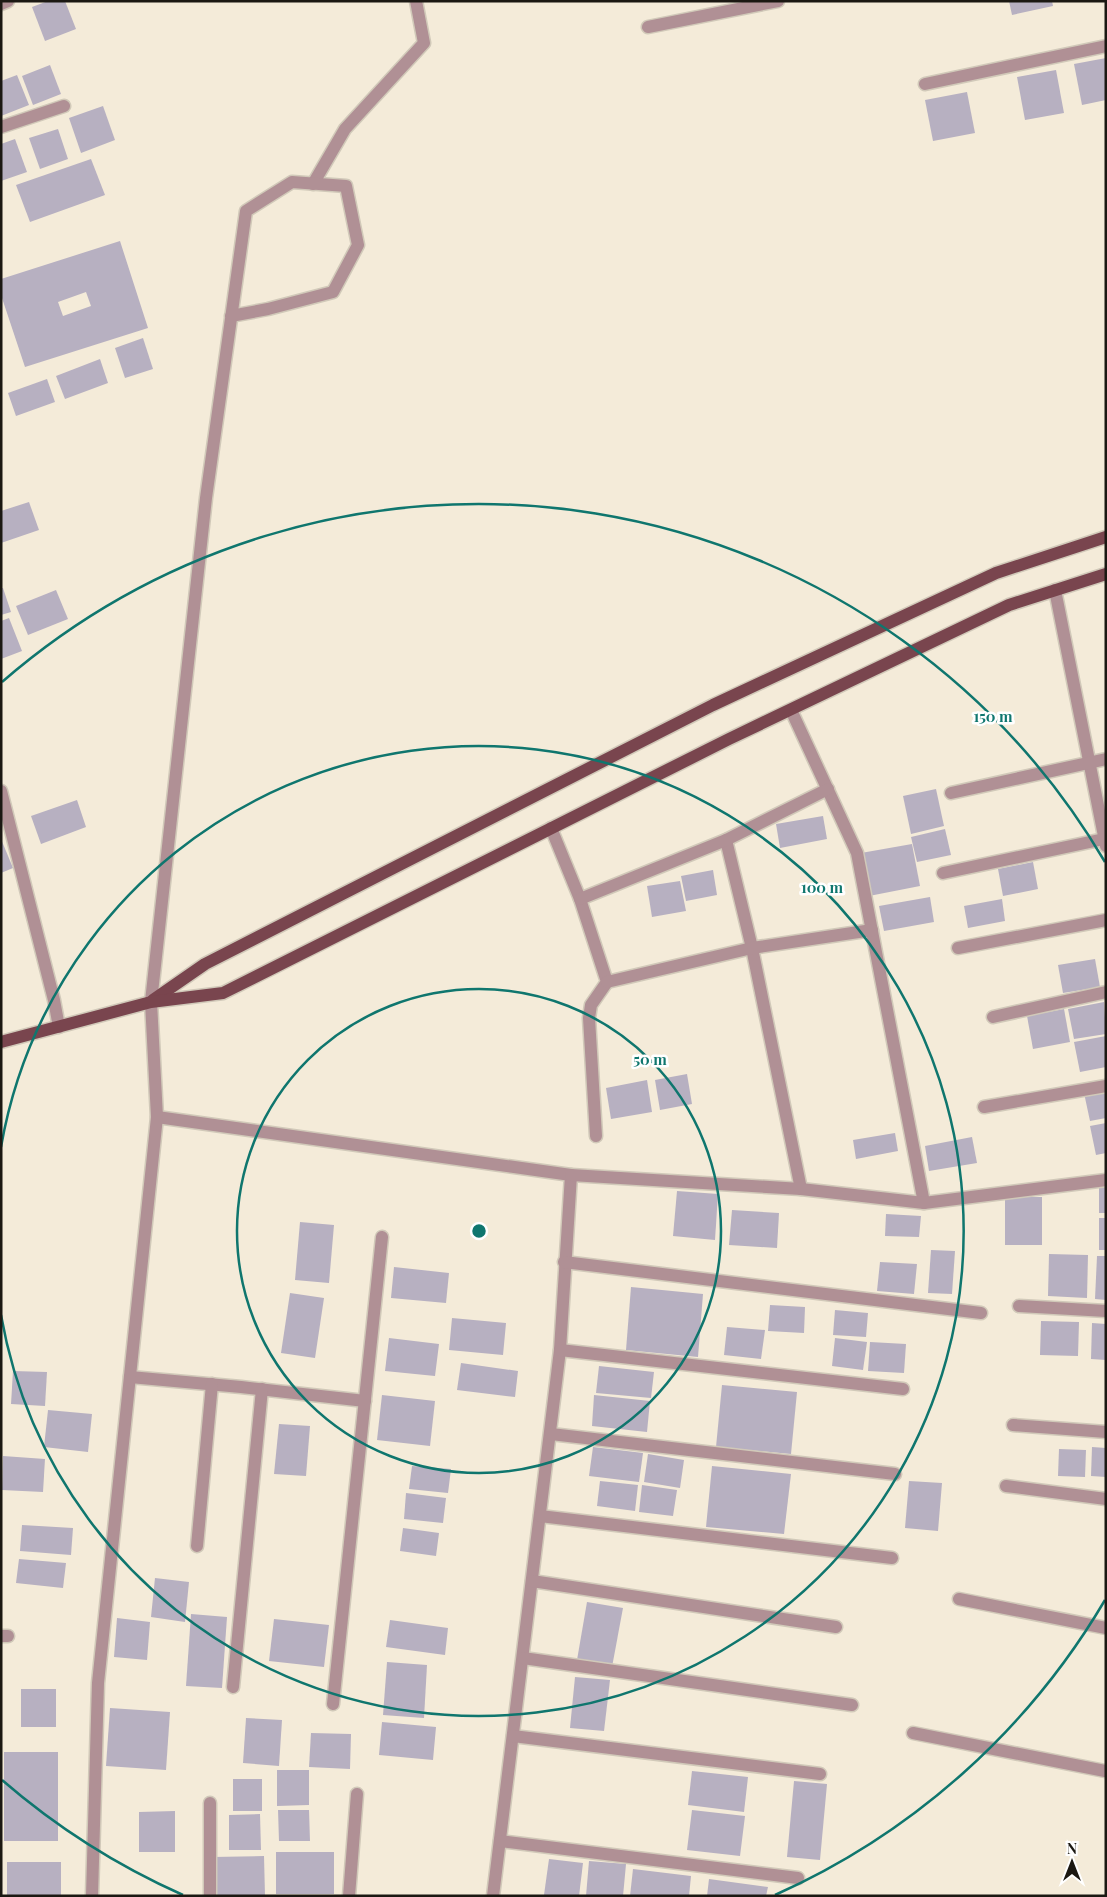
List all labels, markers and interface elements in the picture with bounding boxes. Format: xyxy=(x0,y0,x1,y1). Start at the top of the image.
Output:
text: 150 m xyxy=(973,706,1013,726)
text: 100 m xyxy=(801,877,844,897)
text: 50 m xyxy=(633,1049,667,1069)
centre of rings xyxy=(470,1222,488,1240)
north arrow xyxy=(1047,1837,1097,1887)
text: N xyxy=(1067,1839,1077,1858)

